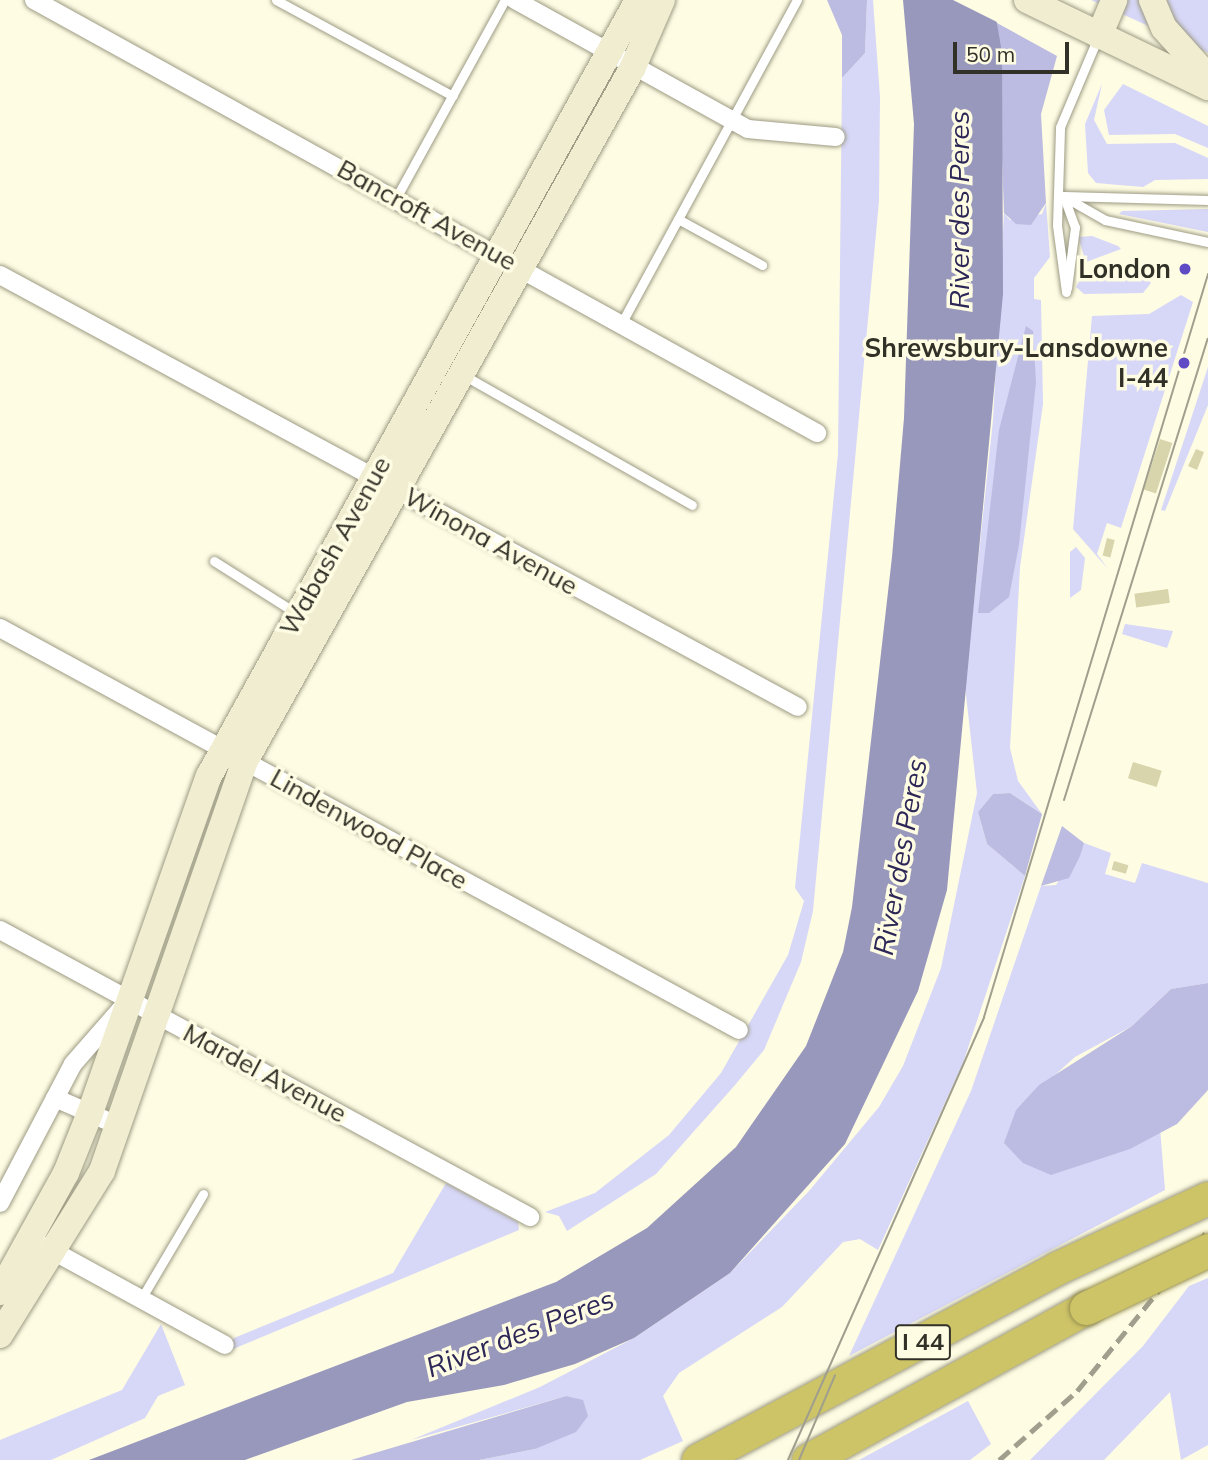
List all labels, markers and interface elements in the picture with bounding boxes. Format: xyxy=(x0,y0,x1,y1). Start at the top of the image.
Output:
scale bar xyxy=(956,28,1072,72)
text: 50 m xyxy=(966,41,1015,67)
water label: River des Peres xyxy=(942,111,976,309)
street label: Bancroft Avenue xyxy=(332,153,522,277)
place label: London xyxy=(1078,253,1171,285)
marker: London xyxy=(1177,261,1193,277)
place label: Shrewsbury-Lansdowne I-44 xyxy=(865,332,1168,394)
marker: Shrewsbury-Lansdowne I-44 xyxy=(1174,353,1194,373)
street label: Wabash Avenue xyxy=(273,451,397,641)
street label: Winona Avenue xyxy=(399,480,583,602)
water label: River des Peres xyxy=(866,756,934,958)
street label: Lindenwood Place xyxy=(265,762,473,896)
street label: Mardel Avenue xyxy=(178,1017,352,1129)
water label: River des Peres xyxy=(421,1282,619,1384)
road number: I 44 xyxy=(893,1322,953,1362)

